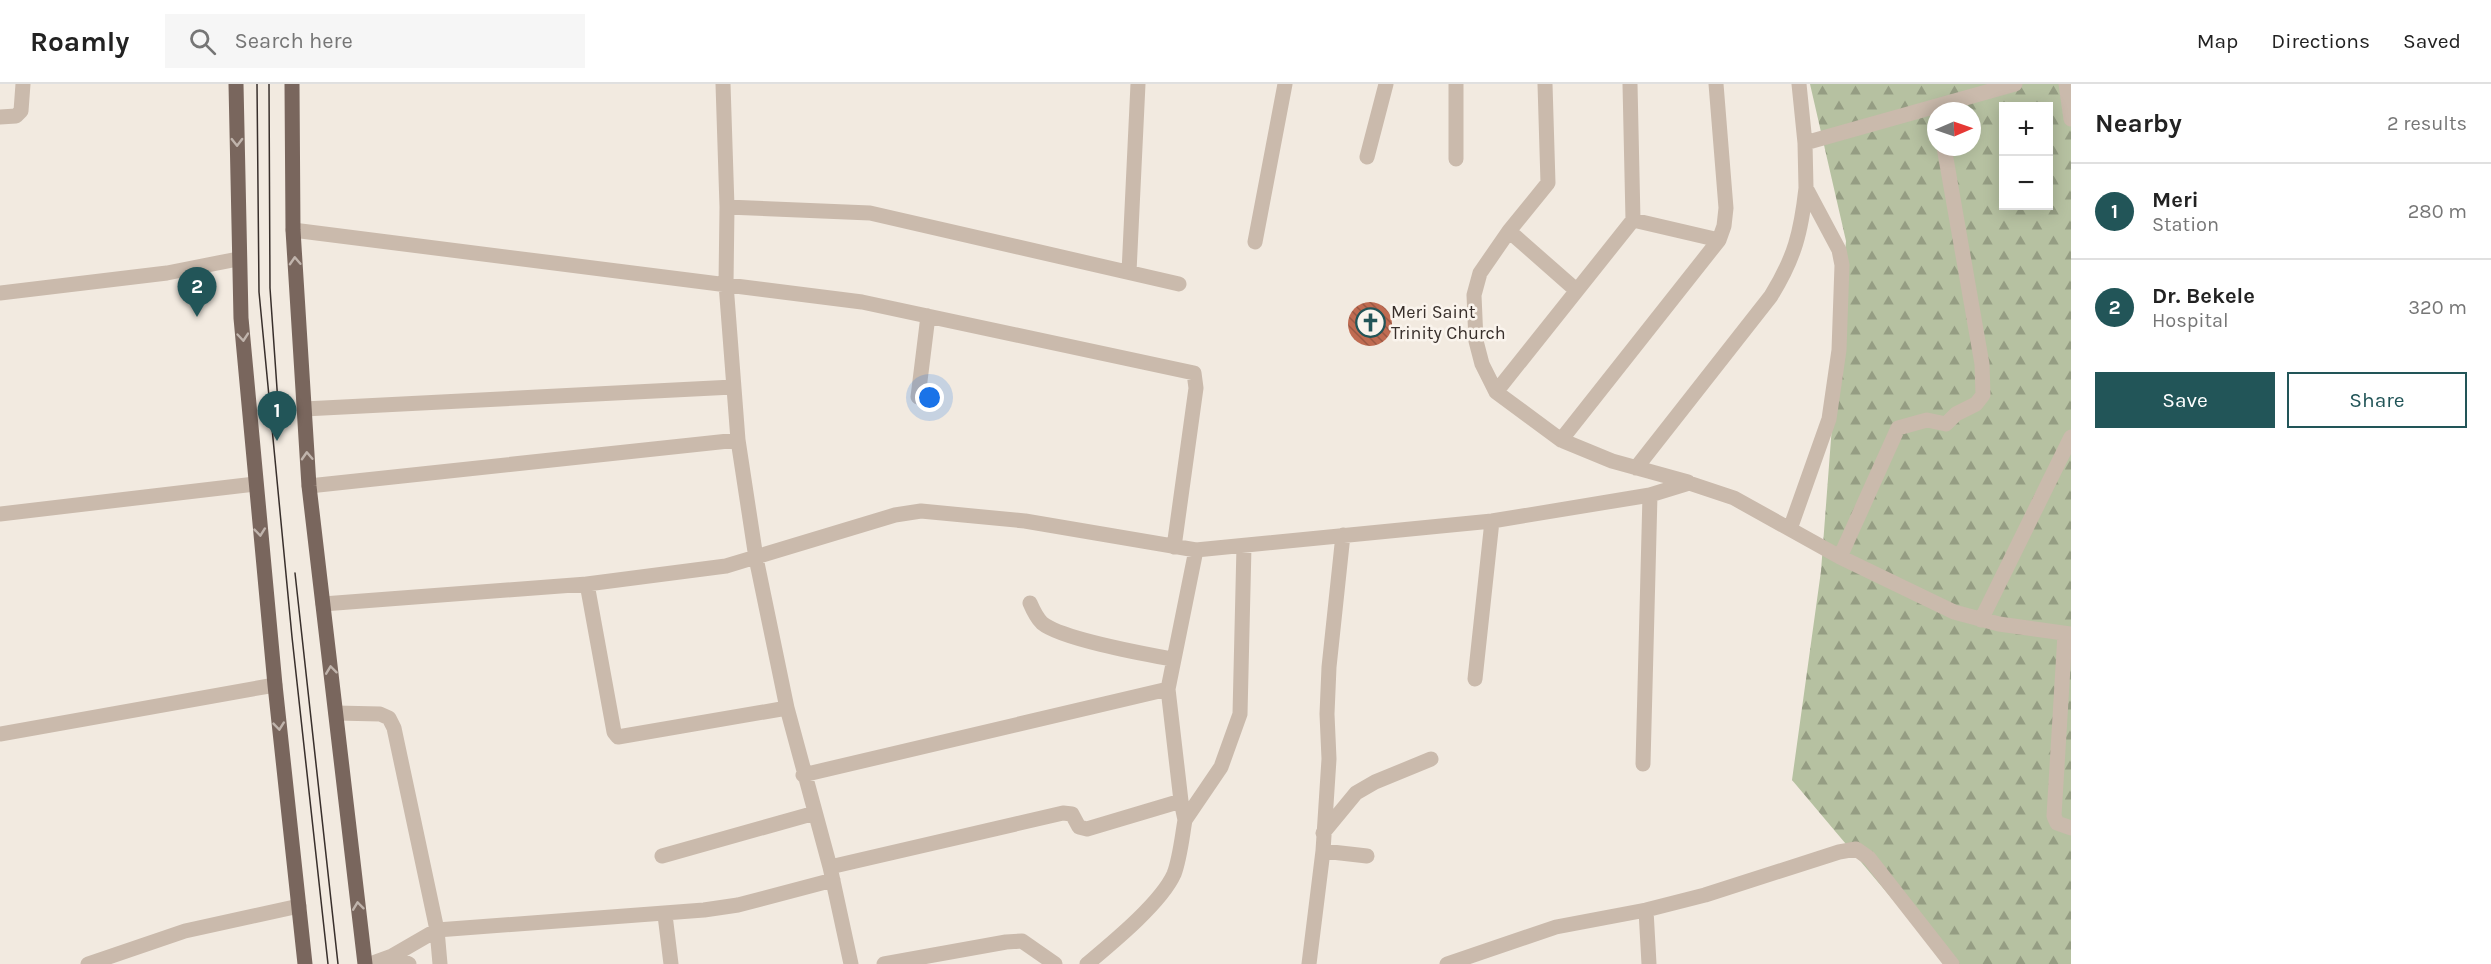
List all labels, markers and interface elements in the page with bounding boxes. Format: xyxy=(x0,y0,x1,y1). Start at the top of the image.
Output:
search box xyxy=(165,14,585,68)
text: Roamly xyxy=(30,25,129,58)
icon: search xyxy=(186,25,219,58)
text: Search here xyxy=(234,28,353,54)
text: Map xyxy=(2197,29,2238,53)
text: Directions xyxy=(2271,29,2370,53)
text: Saved xyxy=(2403,29,2461,53)
north arrow xyxy=(1927,102,1981,156)
map controls xyxy=(1999,102,2053,210)
button: + xyxy=(1999,102,2053,156)
text: Nearby xyxy=(2095,108,2182,139)
text: 2 results xyxy=(2387,112,2467,135)
one-way arrow xyxy=(231,138,243,147)
button: − xyxy=(1999,156,2053,210)
text: Meri xyxy=(2152,187,2199,213)
text: 1 xyxy=(2111,200,2118,223)
text: 280 m xyxy=(2408,200,2467,223)
text: Station xyxy=(2152,213,2219,236)
one-way arrow xyxy=(289,257,302,266)
pin: 2 xyxy=(178,268,216,317)
text: Dr. Bekele xyxy=(2152,283,2255,309)
text: 2 xyxy=(2108,296,2121,319)
text: 320 m xyxy=(2408,296,2467,319)
place label: Meri Saint Trinity Church xyxy=(1391,301,1506,344)
church icon: Meri Saint Trinity Church xyxy=(1354,306,1386,338)
text: Hospital xyxy=(2152,309,2229,332)
one-way arrow xyxy=(236,333,249,342)
button: Save xyxy=(2095,372,2275,428)
button: Share xyxy=(2287,372,2467,428)
your location xyxy=(915,383,944,412)
pin: 1 xyxy=(258,392,296,441)
one-way arrow xyxy=(301,451,314,460)
one-way arrow xyxy=(253,527,266,536)
one-way arrow xyxy=(325,666,338,675)
one-way arrow xyxy=(272,721,285,730)
one-way arrow xyxy=(352,901,365,910)

